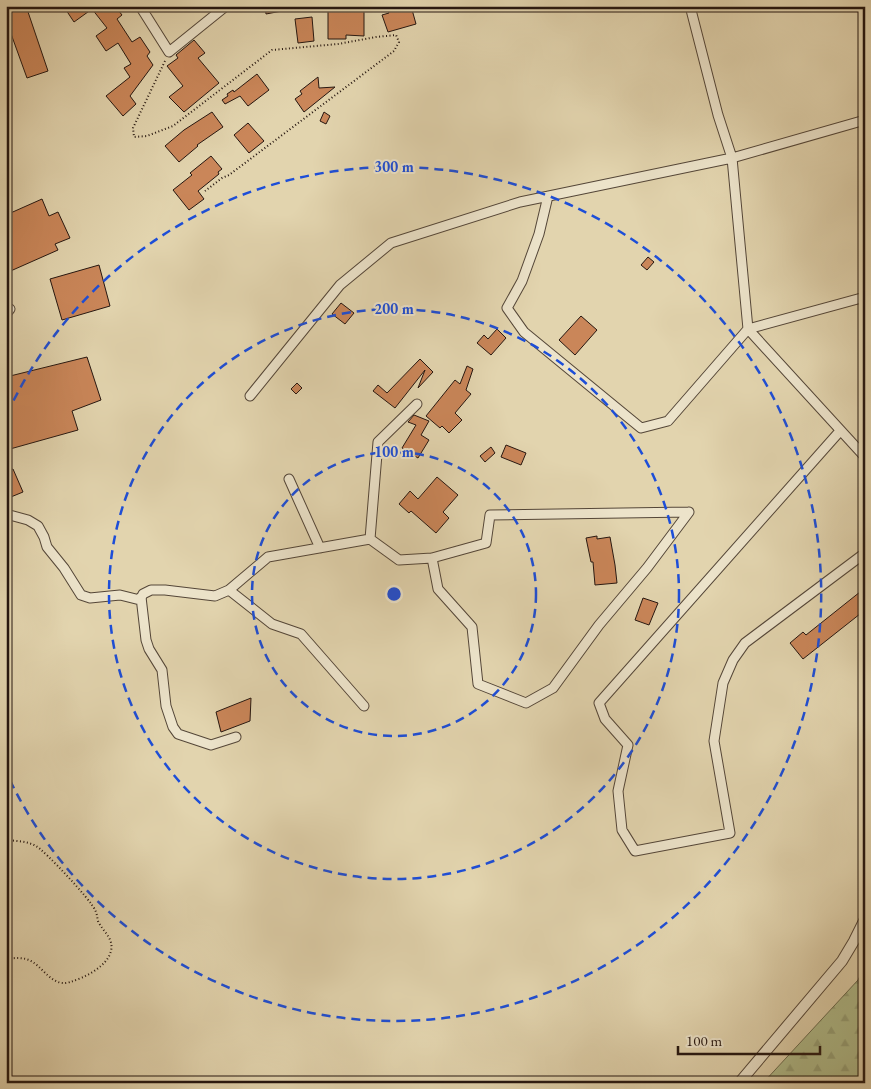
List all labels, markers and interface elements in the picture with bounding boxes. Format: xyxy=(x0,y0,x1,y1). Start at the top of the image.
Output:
text: 300 m xyxy=(374,157,414,176)
text: 200 m xyxy=(374,299,414,318)
text: 100 m xyxy=(374,442,414,461)
centre of rings xyxy=(385,585,403,603)
scale bar xyxy=(678,1024,821,1056)
text: 100 m xyxy=(686,1031,723,1050)

